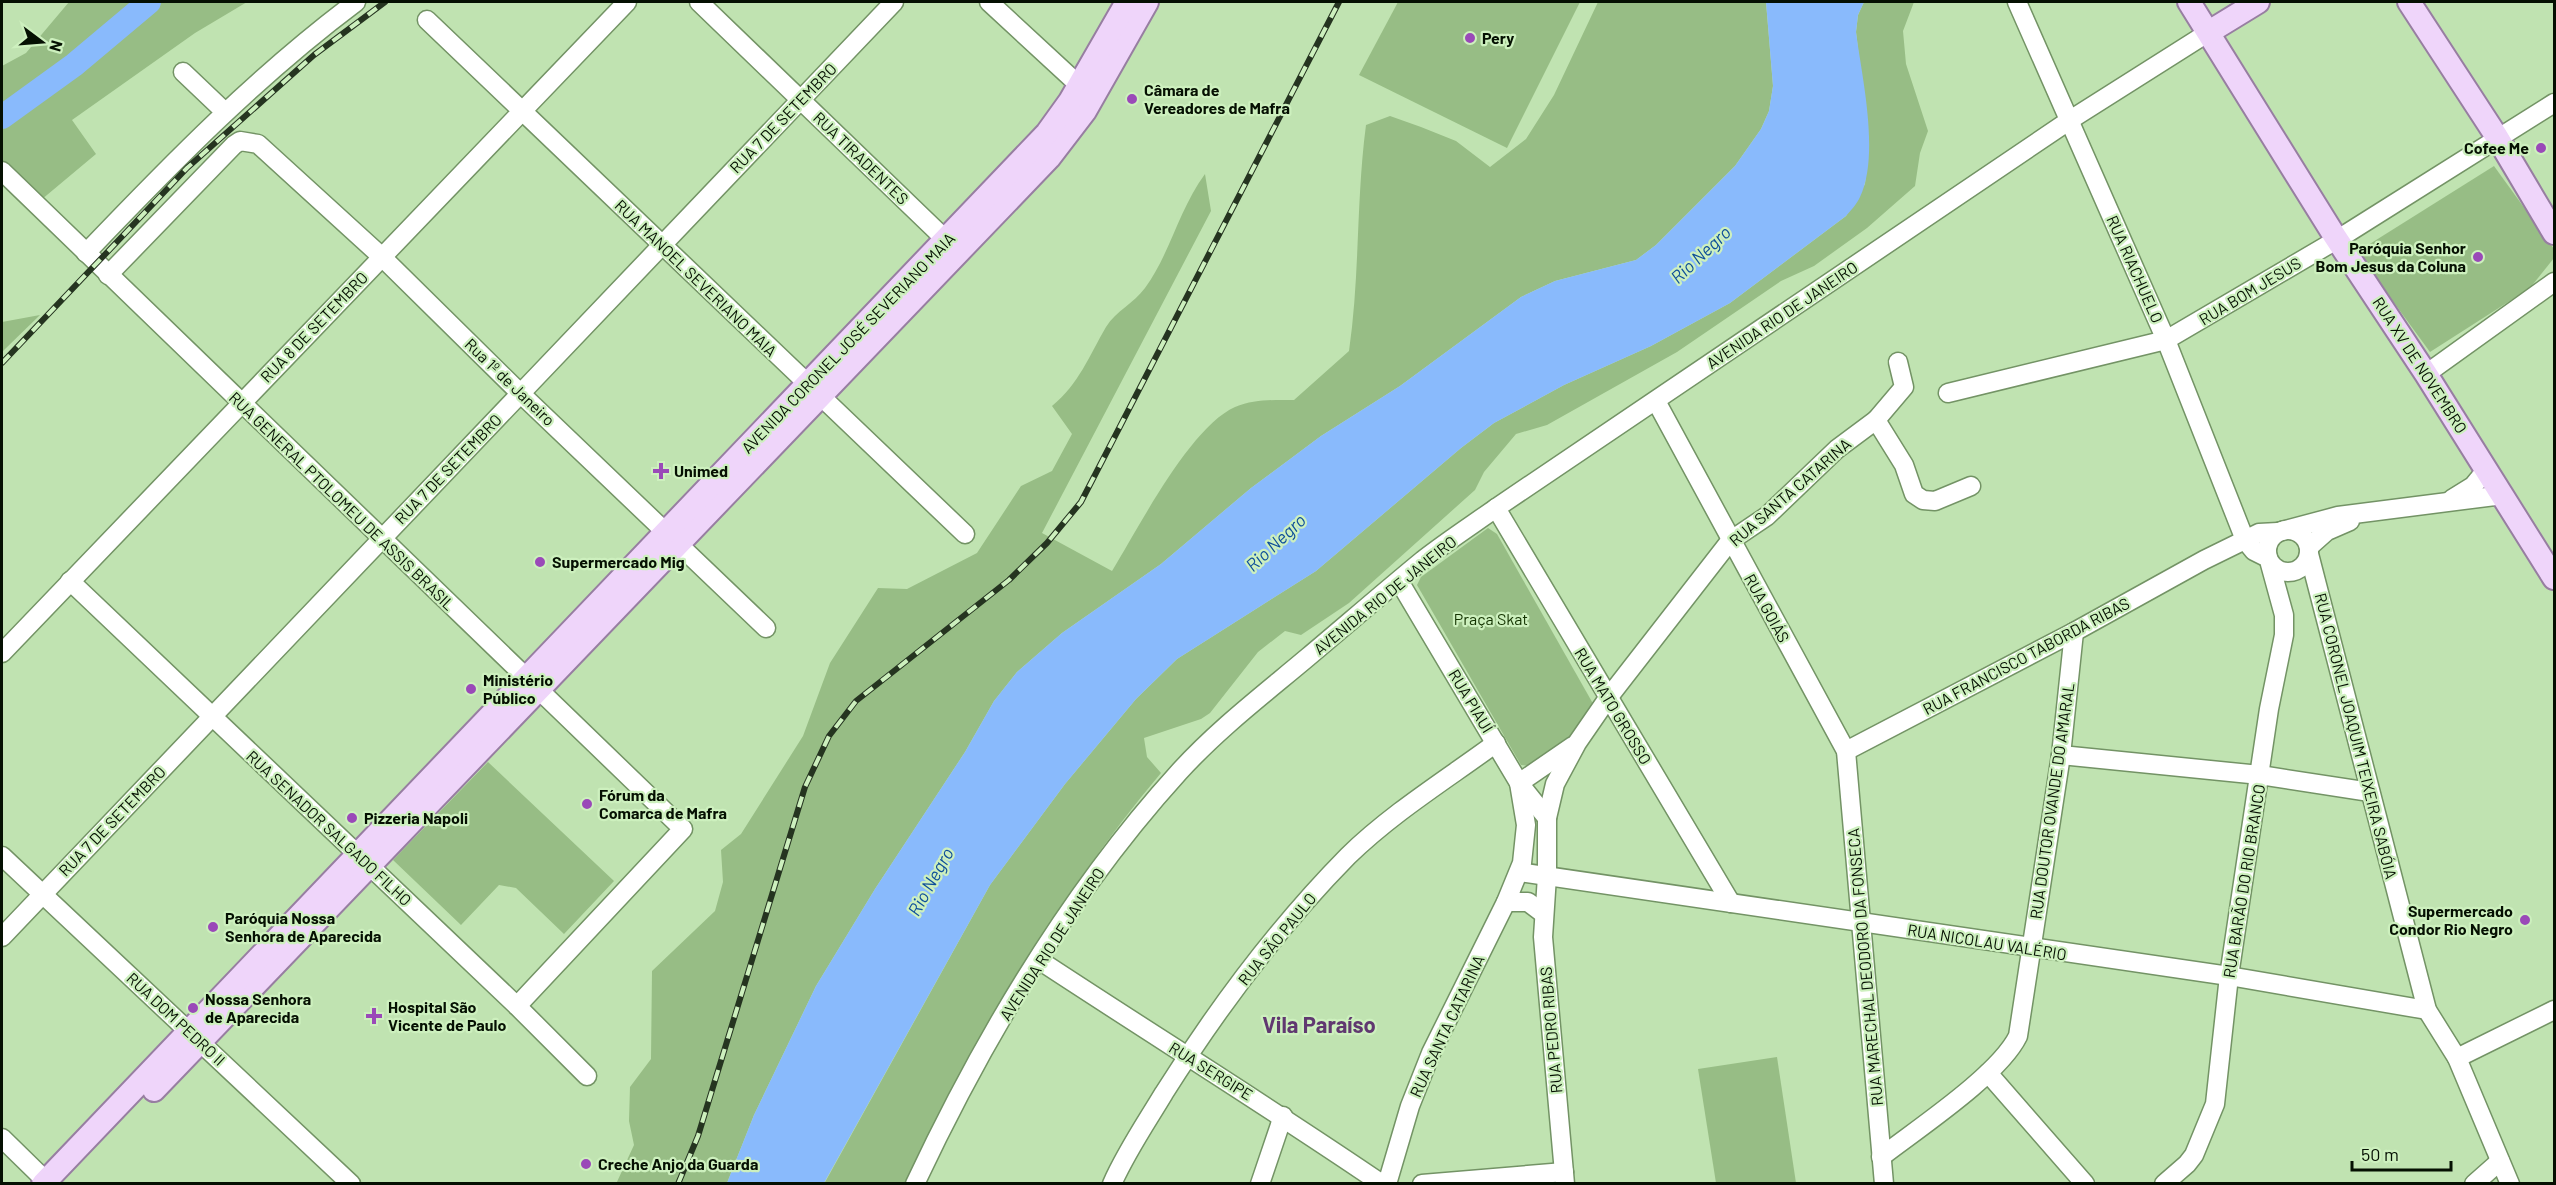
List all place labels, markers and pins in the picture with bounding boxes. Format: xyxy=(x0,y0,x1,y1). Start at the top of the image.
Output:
place label: Pery xyxy=(1482,28,1514,47)
marker: Pery xyxy=(1463,31,1477,45)
place label: Câmara de Vereadores de Mafra xyxy=(1144,80,1290,117)
marker: Câmara de Vereadores de Mafra xyxy=(1125,92,1139,106)
place label: Cofee Me xyxy=(2464,138,2529,157)
marker: Cofee Me xyxy=(2534,141,2548,155)
place label: Paróquia Senhor Bom Jesus da Coluna xyxy=(2316,238,2466,275)
marker: Paróquia Senhor Bom Jesus da Coluna xyxy=(2471,250,2485,264)
place label: Unimed xyxy=(674,461,728,480)
marker: Unimed xyxy=(652,462,670,480)
place label: Supermercado Mig xyxy=(552,552,685,571)
marker: Supermercado Mig xyxy=(533,555,547,569)
place label: Ministério Público xyxy=(483,670,553,707)
marker: Ministério Público xyxy=(464,682,478,696)
place label: Fórum da Comarca de Mafra xyxy=(599,785,727,822)
marker: Fórum da Comarca de Mafra xyxy=(580,797,594,811)
place label: Pizzeria Napoli xyxy=(364,808,468,827)
marker: Pizzeria Napoli xyxy=(345,811,359,825)
place label: Supermercado Condor Rio Negro xyxy=(2389,901,2513,938)
place label: Paróquia Nossa Senhora de Aparecida xyxy=(225,908,381,945)
marker: Supermercado Condor Rio Negro xyxy=(2518,913,2532,927)
marker: Paróquia Nossa Senhora de Aparecida xyxy=(206,920,220,934)
place label: Nossa Senhora de Aparecida xyxy=(205,989,311,1026)
place label: Hospital São Vicente de Paulo xyxy=(388,997,506,1034)
marker: Nossa Senhora de Aparecida xyxy=(186,1001,200,1015)
marker: Hospital São Vicente de Paulo xyxy=(365,1007,383,1025)
place label: Creche Anjo da Guarda xyxy=(598,1154,758,1173)
marker: Creche Anjo da Guarda xyxy=(579,1157,593,1171)

